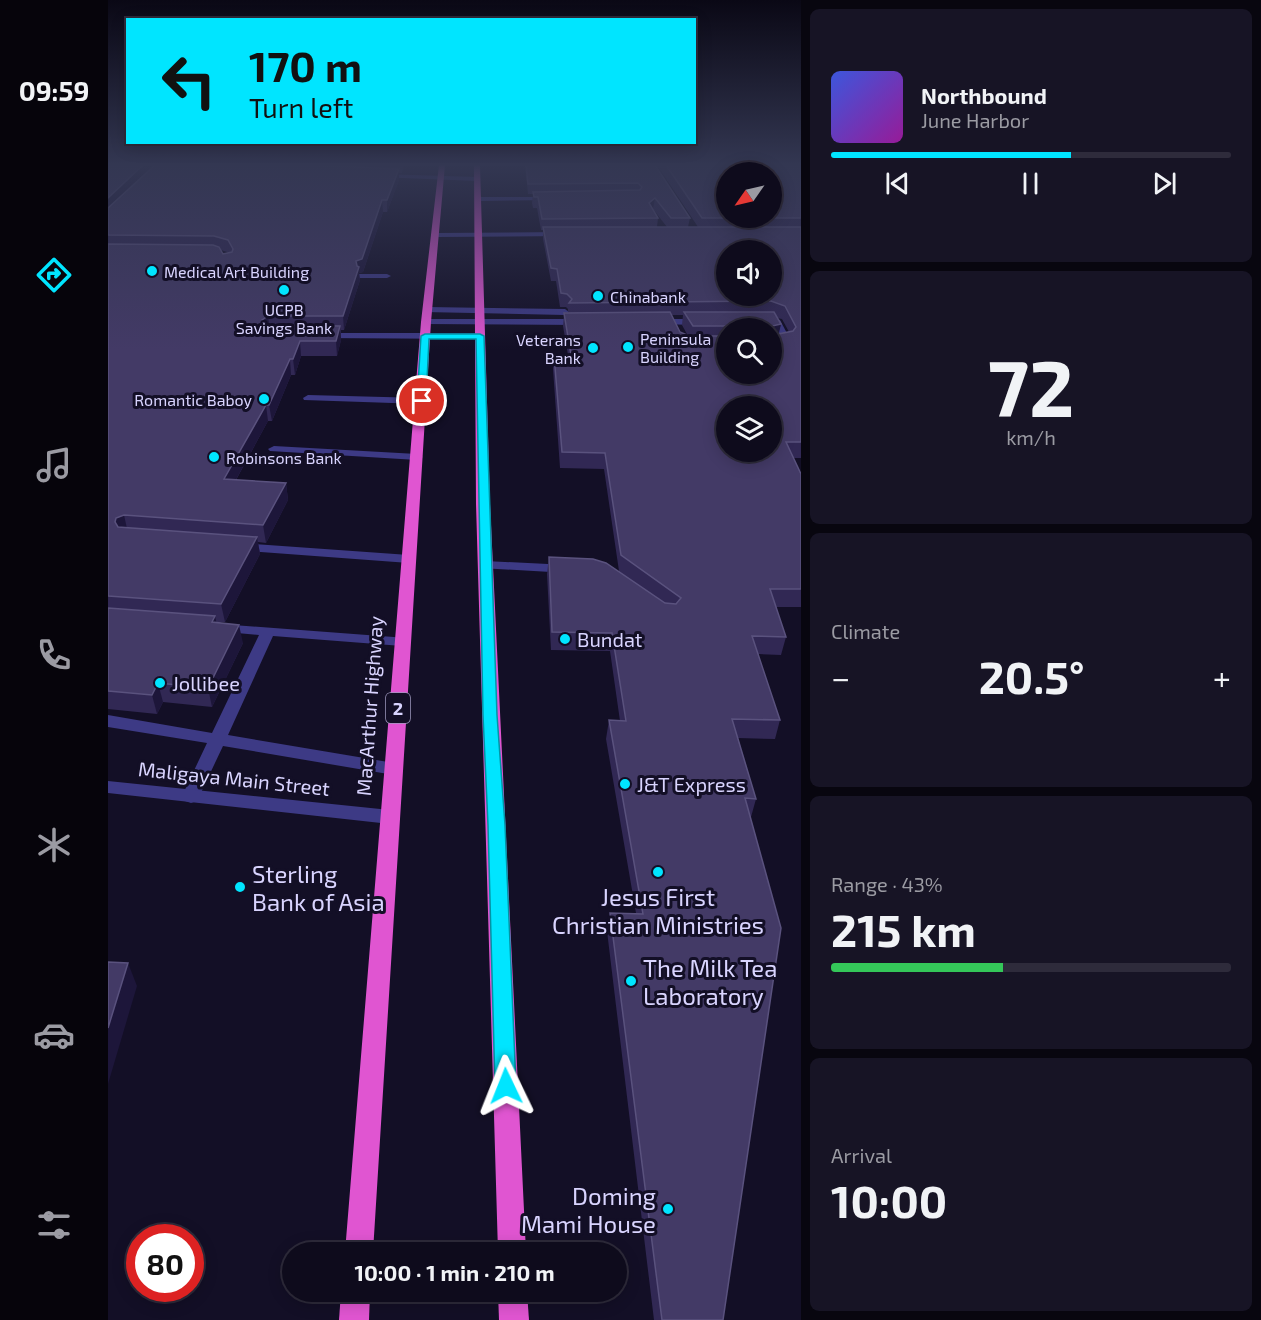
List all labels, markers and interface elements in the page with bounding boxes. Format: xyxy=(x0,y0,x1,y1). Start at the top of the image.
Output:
text: 170 m xyxy=(249,40,362,90)
icon: left xyxy=(150,42,228,120)
text: 09:59 xyxy=(19,74,89,106)
text: Northbound xyxy=(921,82,1047,108)
text: Turn left xyxy=(249,91,353,123)
text: June Harbor xyxy=(921,108,1029,132)
north arrow xyxy=(716,162,782,228)
map controls xyxy=(716,162,782,462)
icon: previous xyxy=(881,167,914,200)
icon: pause xyxy=(1014,167,1047,200)
icon: next xyxy=(1148,167,1181,200)
button: sound xyxy=(716,240,782,306)
icon: directions xyxy=(33,254,75,296)
place label: Medical Art Building xyxy=(164,262,309,281)
marker: Medical Art Building xyxy=(145,264,159,278)
marker: UCPB Savings Bank xyxy=(277,283,291,297)
place label: Chinabank xyxy=(610,287,686,306)
marker: Chinabank xyxy=(591,289,605,303)
place label: UCPB Savings Bank xyxy=(236,300,332,337)
button: search xyxy=(716,318,782,384)
place label: Peninsula Building xyxy=(640,329,711,366)
place label: Veterans Bank xyxy=(516,330,581,367)
text: 72 xyxy=(988,339,1074,433)
marker: Peninsula Building xyxy=(621,340,635,354)
marker: Veterans Bank xyxy=(586,341,600,355)
pin xyxy=(396,375,447,426)
icon: arrive xyxy=(405,384,438,417)
place label: Romantic Baboy xyxy=(134,390,253,409)
marker: Romantic Baboy xyxy=(257,392,271,406)
button: layers xyxy=(716,396,782,462)
text: km/h xyxy=(1006,425,1056,449)
icon: music xyxy=(33,444,75,486)
place label: Robinsons Bank xyxy=(226,448,342,467)
marker: Robinsons Bank xyxy=(207,450,221,464)
street label: MacArthur Highway xyxy=(351,615,387,797)
text: Climate xyxy=(831,619,900,643)
place label: Bundat xyxy=(577,627,643,651)
marker: Bundat xyxy=(558,632,572,646)
icon: phone xyxy=(33,634,75,676)
text: 20.5° xyxy=(979,649,1084,703)
text: − xyxy=(831,657,850,697)
text: + xyxy=(1213,657,1231,697)
place label: Jollibee xyxy=(172,671,240,695)
marker: Jollibee xyxy=(153,676,167,690)
road number: 2 xyxy=(386,693,410,723)
street label: Maligaya Main Street xyxy=(137,756,331,800)
place label: J&T Express xyxy=(637,772,746,796)
marker: J&T Express xyxy=(618,777,632,791)
icon: climate xyxy=(33,824,75,866)
place label: Sterling Bank of Asia xyxy=(252,859,385,916)
marker: Jesus First Christian Ministries xyxy=(651,865,665,879)
text: Range · 43% xyxy=(831,872,943,896)
marker: Sterling Bank of Asia xyxy=(233,880,247,894)
place label: Jesus First Christian Ministries xyxy=(552,882,764,939)
text: 215 km xyxy=(831,902,976,956)
place label: The Milk Tea Laboratory xyxy=(643,953,777,1010)
marker: The Milk Tea Laboratory xyxy=(624,974,638,988)
icon: car xyxy=(33,1014,75,1056)
position arrow xyxy=(474,1054,538,1118)
text: Arrival xyxy=(831,1143,892,1167)
text: 10:00 xyxy=(831,1173,947,1227)
place label: Doming Mami House xyxy=(521,1181,656,1238)
marker: Doming Mami House xyxy=(661,1202,675,1216)
icon: filters xyxy=(33,1204,75,1246)
speed limit sign: 80 xyxy=(126,1224,204,1302)
text: 10:00 · 1 min · 210 m xyxy=(354,1259,555,1285)

